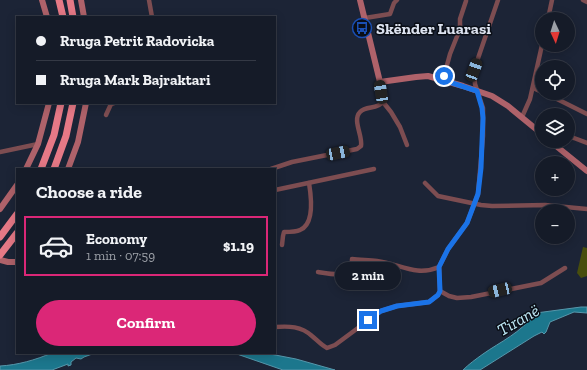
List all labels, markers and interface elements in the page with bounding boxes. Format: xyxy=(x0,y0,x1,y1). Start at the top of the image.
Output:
north arrow xyxy=(535,12,575,52)
map controls xyxy=(535,12,575,244)
bus stop icon: Skënder Luarasi xyxy=(351,17,373,39)
place label: Skënder Luarasi xyxy=(376,19,491,38)
text: Rruga Petrit Radovicka xyxy=(60,32,214,50)
car xyxy=(464,57,484,83)
button: locate xyxy=(535,60,575,100)
route start xyxy=(435,67,453,85)
text: Rruga Mark Bajraktari xyxy=(60,71,210,89)
car xyxy=(373,79,389,105)
button: layers xyxy=(535,108,575,148)
car xyxy=(325,145,351,161)
button: + xyxy=(535,156,575,196)
text: Choose a ride xyxy=(36,181,142,203)
button: − xyxy=(535,204,575,244)
icon: car xyxy=(38,228,74,264)
text: Economy xyxy=(86,230,147,248)
text: $1.19 xyxy=(223,237,254,255)
text: 1 min · 07:59 xyxy=(86,248,155,263)
callout: 2 min xyxy=(335,262,401,290)
text: 2 min xyxy=(352,268,384,283)
car xyxy=(487,281,513,299)
button: Confirm xyxy=(36,300,256,346)
water label: Tiranë xyxy=(493,300,543,340)
route end xyxy=(359,311,377,329)

